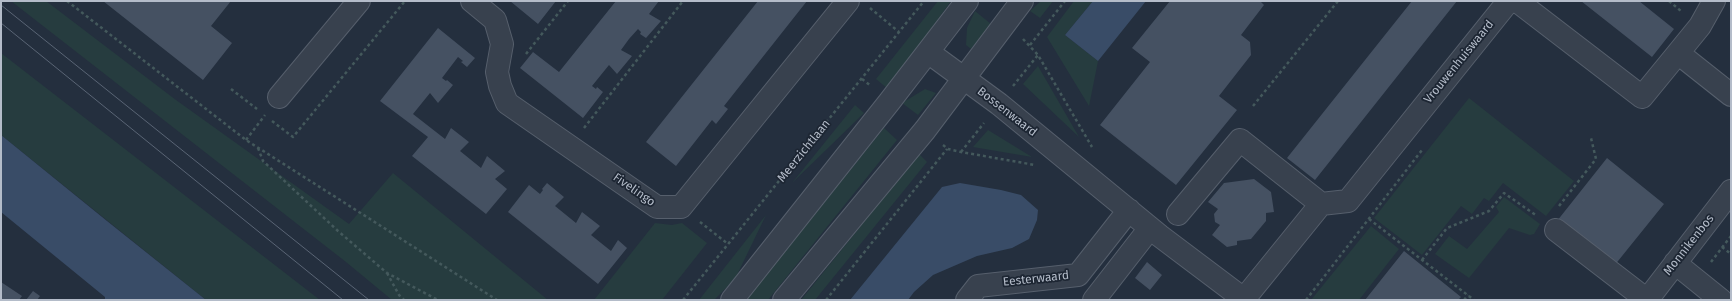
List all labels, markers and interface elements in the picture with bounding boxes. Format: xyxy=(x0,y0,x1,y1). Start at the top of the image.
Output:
street label: Vrouwenhuiswaard xyxy=(1421,18,1497,106)
street label: Bossenwaard xyxy=(974,84,1040,140)
street label: Meerzichtlaan xyxy=(774,117,834,185)
street label: Fivelingo xyxy=(610,170,658,210)
street label: Monnikenbos xyxy=(1661,212,1717,278)
street label: Eesterwaard xyxy=(1002,268,1070,290)

